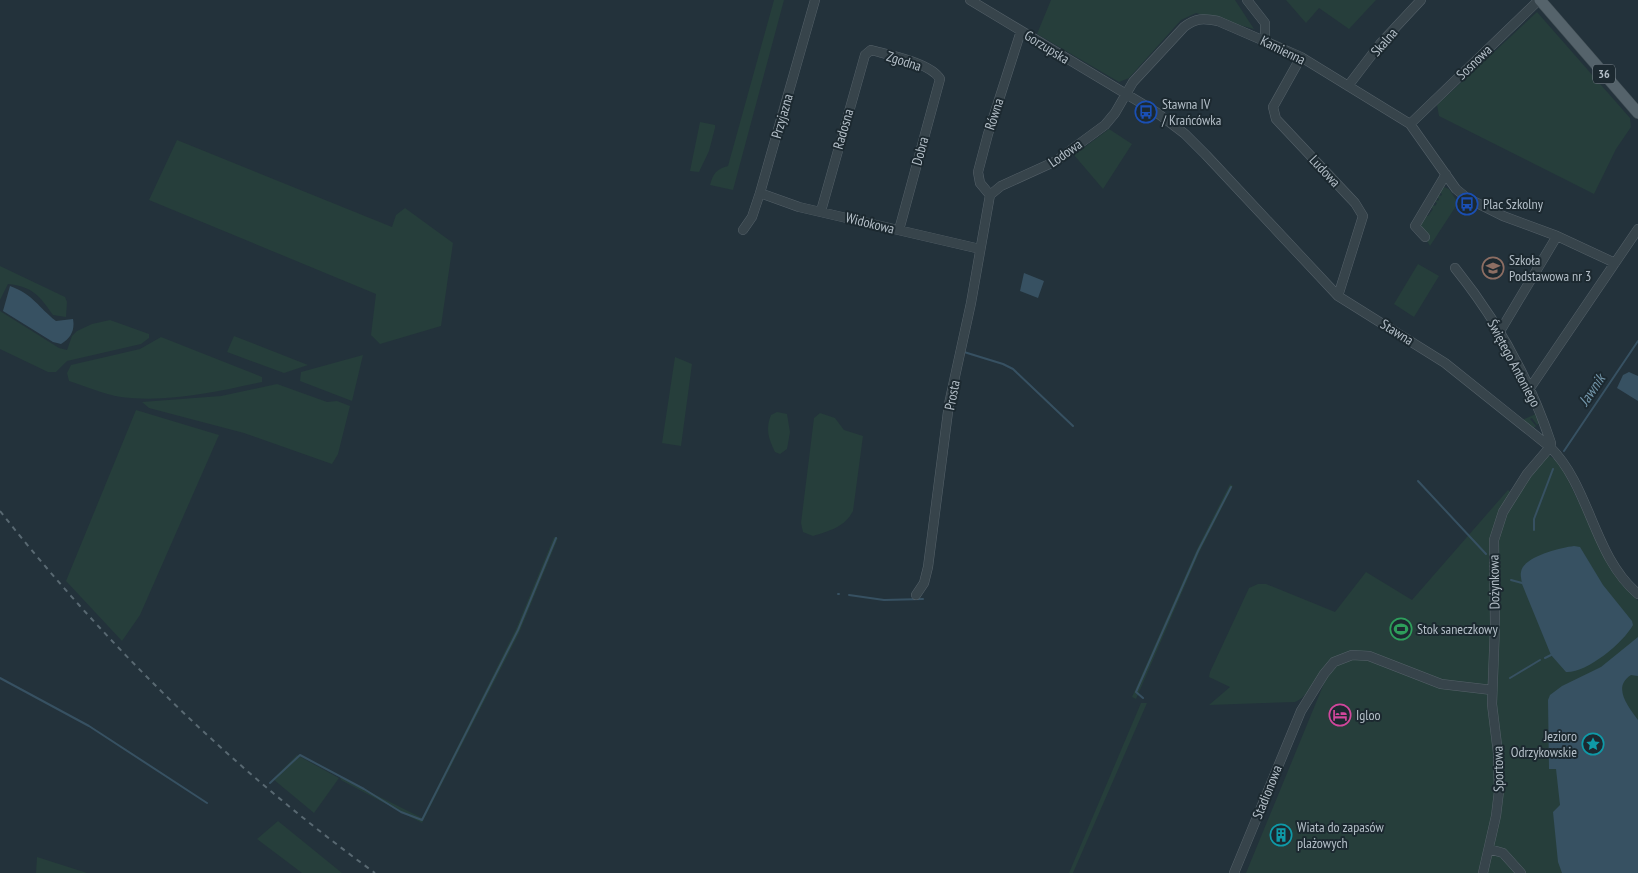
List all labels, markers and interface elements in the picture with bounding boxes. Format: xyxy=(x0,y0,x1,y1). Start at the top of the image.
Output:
street label: Skalna xyxy=(1367,24,1401,60)
street label: Gorzupska xyxy=(1021,26,1073,68)
street label: Kamienna xyxy=(1257,31,1309,69)
street label: Sosnowa xyxy=(1452,41,1496,83)
street label: Zgodna xyxy=(884,47,924,75)
road number: 36 xyxy=(1593,64,1615,84)
street label: Przyjazna xyxy=(767,92,797,140)
place label: Stawna IV / Krańcówka xyxy=(1161,95,1221,129)
street label: Równa xyxy=(980,96,1008,132)
bus stop icon: Stawna IV / Krańcówka xyxy=(1134,100,1158,124)
street label: Radosna xyxy=(829,107,857,151)
street label: Dobra xyxy=(908,135,932,167)
street label: Lodowa xyxy=(1045,135,1085,171)
street label: Ludowa xyxy=(1306,151,1344,191)
bus stop icon: Plac Szkolny xyxy=(1455,192,1479,216)
place label: Plac Szkolny xyxy=(1483,195,1544,213)
street label: Widokowa xyxy=(844,208,896,238)
place label: Szkoła Podstawowa nr 3 xyxy=(1509,251,1591,285)
school or university icon: Szkoła Podstawowa nr 3 xyxy=(1481,256,1505,280)
street label: Stawna xyxy=(1377,315,1417,349)
street label: Świętego Antoniego xyxy=(1483,316,1545,410)
water label: Jawnik xyxy=(1574,368,1610,410)
street label: Prosta xyxy=(940,379,964,411)
street label: Dożynkowa xyxy=(1485,555,1503,609)
sports icon: Stok saneczkowy xyxy=(1389,617,1413,641)
place label: Stok saneczkowy xyxy=(1417,620,1498,638)
hotel icon: Igloo xyxy=(1328,703,1352,727)
place label: Igloo xyxy=(1356,706,1381,724)
place label: Jezioro Odrzykowskie xyxy=(1511,727,1577,761)
place icon: Jezioro Odrzykowskie xyxy=(1581,732,1605,756)
street label: Sportowa xyxy=(1489,746,1507,792)
street label: Stadionowa xyxy=(1248,762,1286,822)
place label: Wiata do zapasów plażowych xyxy=(1297,818,1385,852)
building icon: Wiata do zapasów plażowych xyxy=(1269,823,1293,847)

